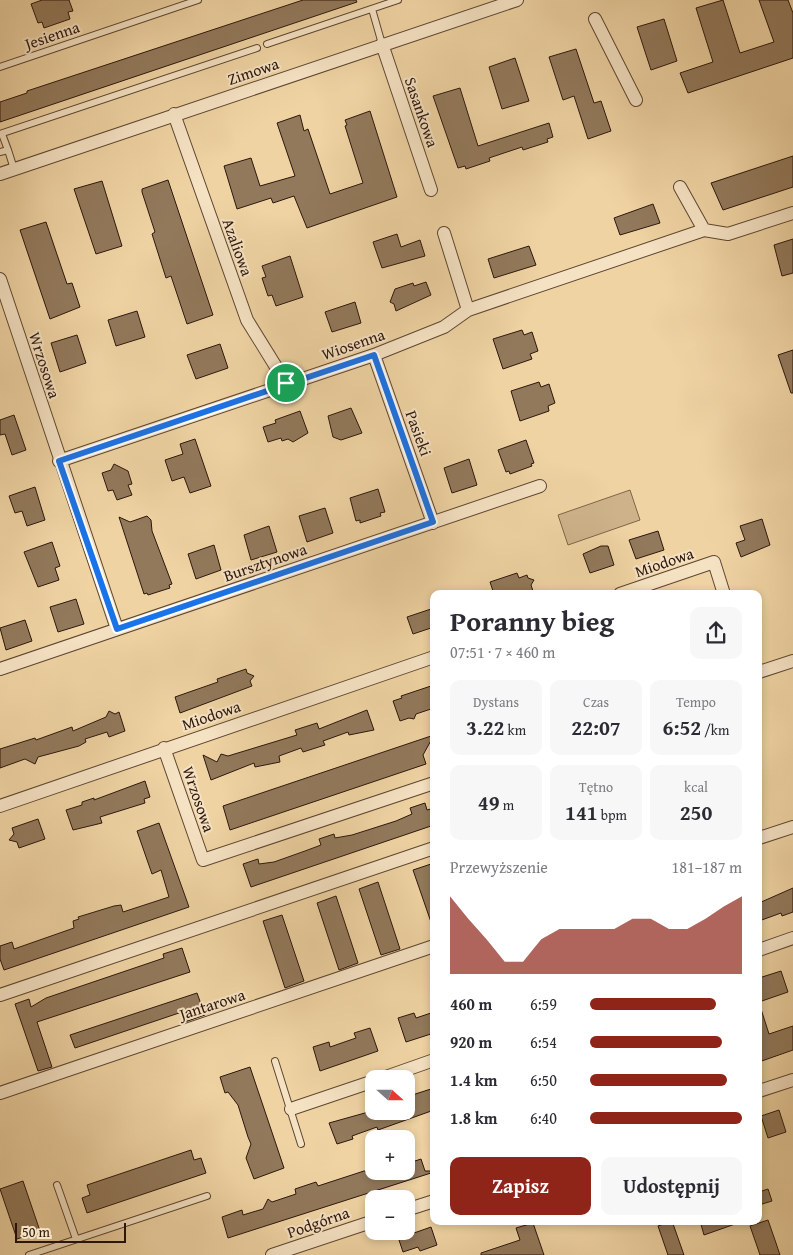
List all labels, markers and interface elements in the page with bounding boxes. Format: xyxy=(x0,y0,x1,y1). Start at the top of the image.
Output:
street label: Jesienna xyxy=(20,14,83,56)
street label: Zimowa xyxy=(224,51,282,91)
street label: Sasankowa xyxy=(399,74,445,151)
street label: Azaliowa xyxy=(216,215,260,280)
street label: Wiosenna xyxy=(318,322,388,366)
street label: Wrzosowa xyxy=(23,329,67,402)
pin xyxy=(265,362,307,404)
icon: arrive xyxy=(272,369,300,397)
street label: Pasieki xyxy=(400,407,439,460)
street label: Bursztynowa xyxy=(220,536,310,587)
street label: Miodowa xyxy=(631,541,697,583)
text: Poranny bieg xyxy=(450,600,614,641)
button: share xyxy=(690,607,742,659)
text: 07:51 · 7 × 460 m xyxy=(450,640,555,664)
text: Dystans xyxy=(473,692,519,712)
text: Czas xyxy=(583,692,609,712)
text: Tempo xyxy=(676,692,716,712)
street label: Miodowa xyxy=(178,694,244,736)
text: 3.22 xyxy=(466,712,504,743)
text: 22:07 xyxy=(571,712,621,743)
text: 6:52 xyxy=(663,712,701,743)
text: km xyxy=(504,720,526,740)
text: /km xyxy=(701,720,729,740)
street label: Wrzosowa xyxy=(177,763,222,836)
text: Tętno xyxy=(579,777,613,797)
text: kcal xyxy=(684,777,708,797)
text: 49 xyxy=(478,787,500,818)
text: m xyxy=(500,795,514,815)
text: 141 xyxy=(565,797,598,828)
text: 250 xyxy=(680,797,712,828)
text: bpm xyxy=(598,805,627,825)
text: Przewyższenie xyxy=(450,855,548,879)
text: 181–187 m xyxy=(672,855,742,879)
street label: Jantarowa xyxy=(174,982,248,1026)
text: 460 m xyxy=(450,992,492,1016)
text: 6:59 xyxy=(530,992,557,1016)
text: 920 m xyxy=(450,1030,492,1054)
text: 6:54 xyxy=(530,1030,557,1054)
text: 1.4 km xyxy=(450,1068,497,1092)
text: 6:50 xyxy=(530,1068,557,1092)
north arrow xyxy=(365,1070,415,1120)
map controls xyxy=(365,1070,415,1240)
text: 1.8 km xyxy=(450,1106,497,1130)
text: 6:40 xyxy=(530,1106,557,1130)
button: + xyxy=(365,1130,415,1180)
button: Zapisz xyxy=(450,1157,591,1215)
button: Udostępnij xyxy=(601,1157,742,1215)
button: − xyxy=(365,1190,415,1240)
street label: Podgórna xyxy=(284,1200,353,1244)
scale bar xyxy=(15,1220,126,1243)
text: 50 m xyxy=(22,1222,50,1242)

